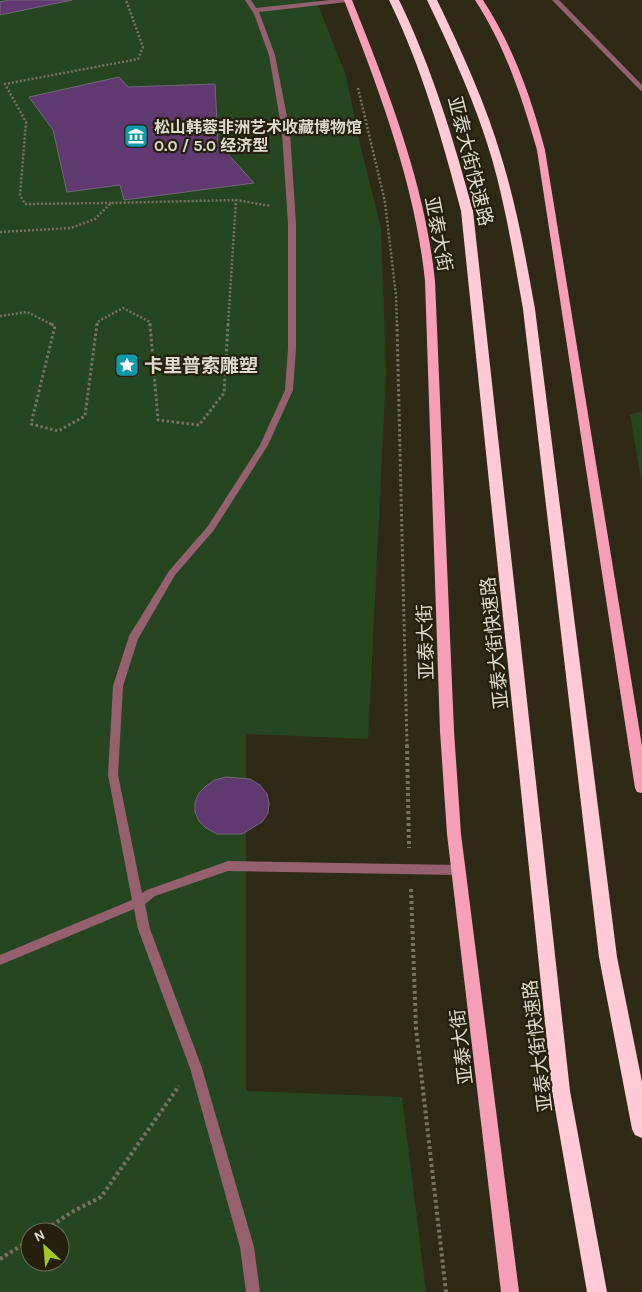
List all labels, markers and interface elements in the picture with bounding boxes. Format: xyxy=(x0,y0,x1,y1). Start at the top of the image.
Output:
street label: 亚泰大街快速路 xyxy=(443,94,497,228)
place label: 松山韩蓉非洲艺术收藏博物馆 0.0 / 5.0 经济型 xyxy=(154,118,362,155)
museum icon: 松山韩蓉非洲艺术收藏博物馆 0.0 / 5.0 经济型 xyxy=(123,123,149,149)
street label: 亚泰大街 xyxy=(420,195,456,274)
place icon: 卡里普索雕塑 xyxy=(114,352,140,378)
place label: 卡里普索雕塑 xyxy=(144,355,258,377)
street label: 亚泰大街快速路 xyxy=(477,576,513,710)
street label: 亚泰大街 xyxy=(414,604,438,680)
street label: 亚泰大街快速路 xyxy=(519,979,557,1113)
street label: 亚泰大街 xyxy=(446,1008,478,1086)
north arrow xyxy=(20,1222,70,1272)
text: N xyxy=(31,1226,48,1246)

